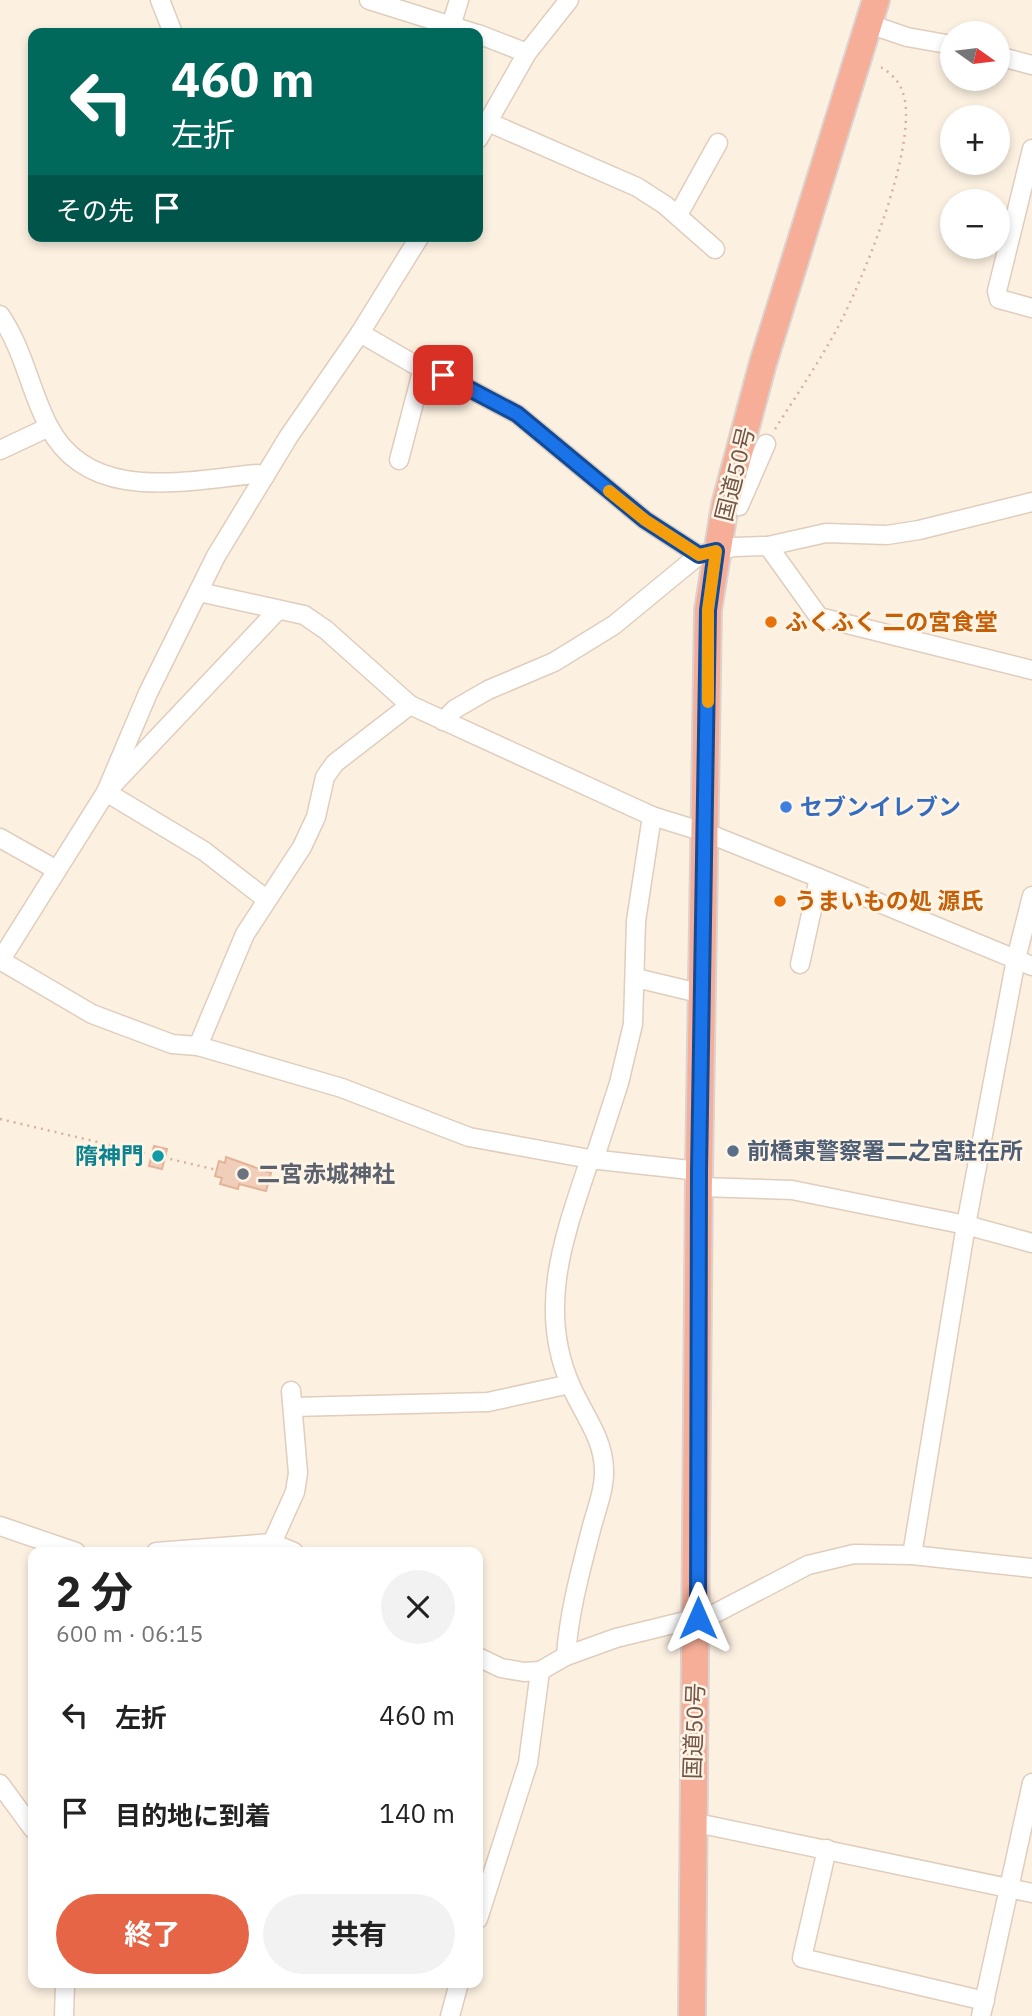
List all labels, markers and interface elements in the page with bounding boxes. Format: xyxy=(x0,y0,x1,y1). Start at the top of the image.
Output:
north arrow xyxy=(940,21,1010,91)
map controls xyxy=(940,21,1010,259)
text: 460 m xyxy=(171,47,315,110)
icon: left xyxy=(56,56,147,147)
button: + xyxy=(940,105,1010,175)
text: 左折 xyxy=(171,113,235,155)
icon: arrive xyxy=(148,189,186,227)
button: − xyxy=(940,189,1010,259)
text: その先 xyxy=(56,193,134,227)
pin xyxy=(413,345,473,405)
icon: arrive xyxy=(424,356,462,394)
street label: 国道50号 xyxy=(708,423,760,524)
place label: ふくふく 二の宮食堂 xyxy=(785,606,997,636)
marker: ふくふく 二の宮食堂 xyxy=(763,614,779,630)
place label: セブンイレブン xyxy=(800,791,961,821)
marker: セブンイレブン xyxy=(778,799,794,815)
place label: うまいもの処 源氏 xyxy=(794,885,983,915)
marker: うまいもの処 源氏 xyxy=(772,893,788,909)
place label: 前橋東警察署二之宮駐在所 xyxy=(747,1135,1023,1165)
place label: 隋神門 xyxy=(75,1140,144,1170)
marker: 前橋東警察署二之宮駐在所 xyxy=(725,1143,741,1159)
marker: 隋神門 xyxy=(150,1148,166,1164)
place label: 二宮赤城神社 xyxy=(257,1158,395,1188)
marker: 二宮赤城神社 xyxy=(235,1166,251,1182)
text: 2 分 xyxy=(56,1564,133,1619)
button: close xyxy=(381,1570,455,1644)
position arrow xyxy=(661,1581,735,1655)
text: 600 m · 06:15 xyxy=(56,1618,203,1648)
street label: 国道50号 xyxy=(676,1682,710,1780)
icon: left xyxy=(56,1696,94,1734)
text: 460 m xyxy=(379,1698,455,1732)
text: 左折 xyxy=(115,1700,167,1734)
icon: arrive xyxy=(56,1794,94,1832)
text: 140 m xyxy=(379,1796,455,1830)
text: 目的地に到着 xyxy=(115,1798,271,1832)
button: 終了 xyxy=(56,1894,249,1974)
button: 共有 xyxy=(263,1894,455,1974)

